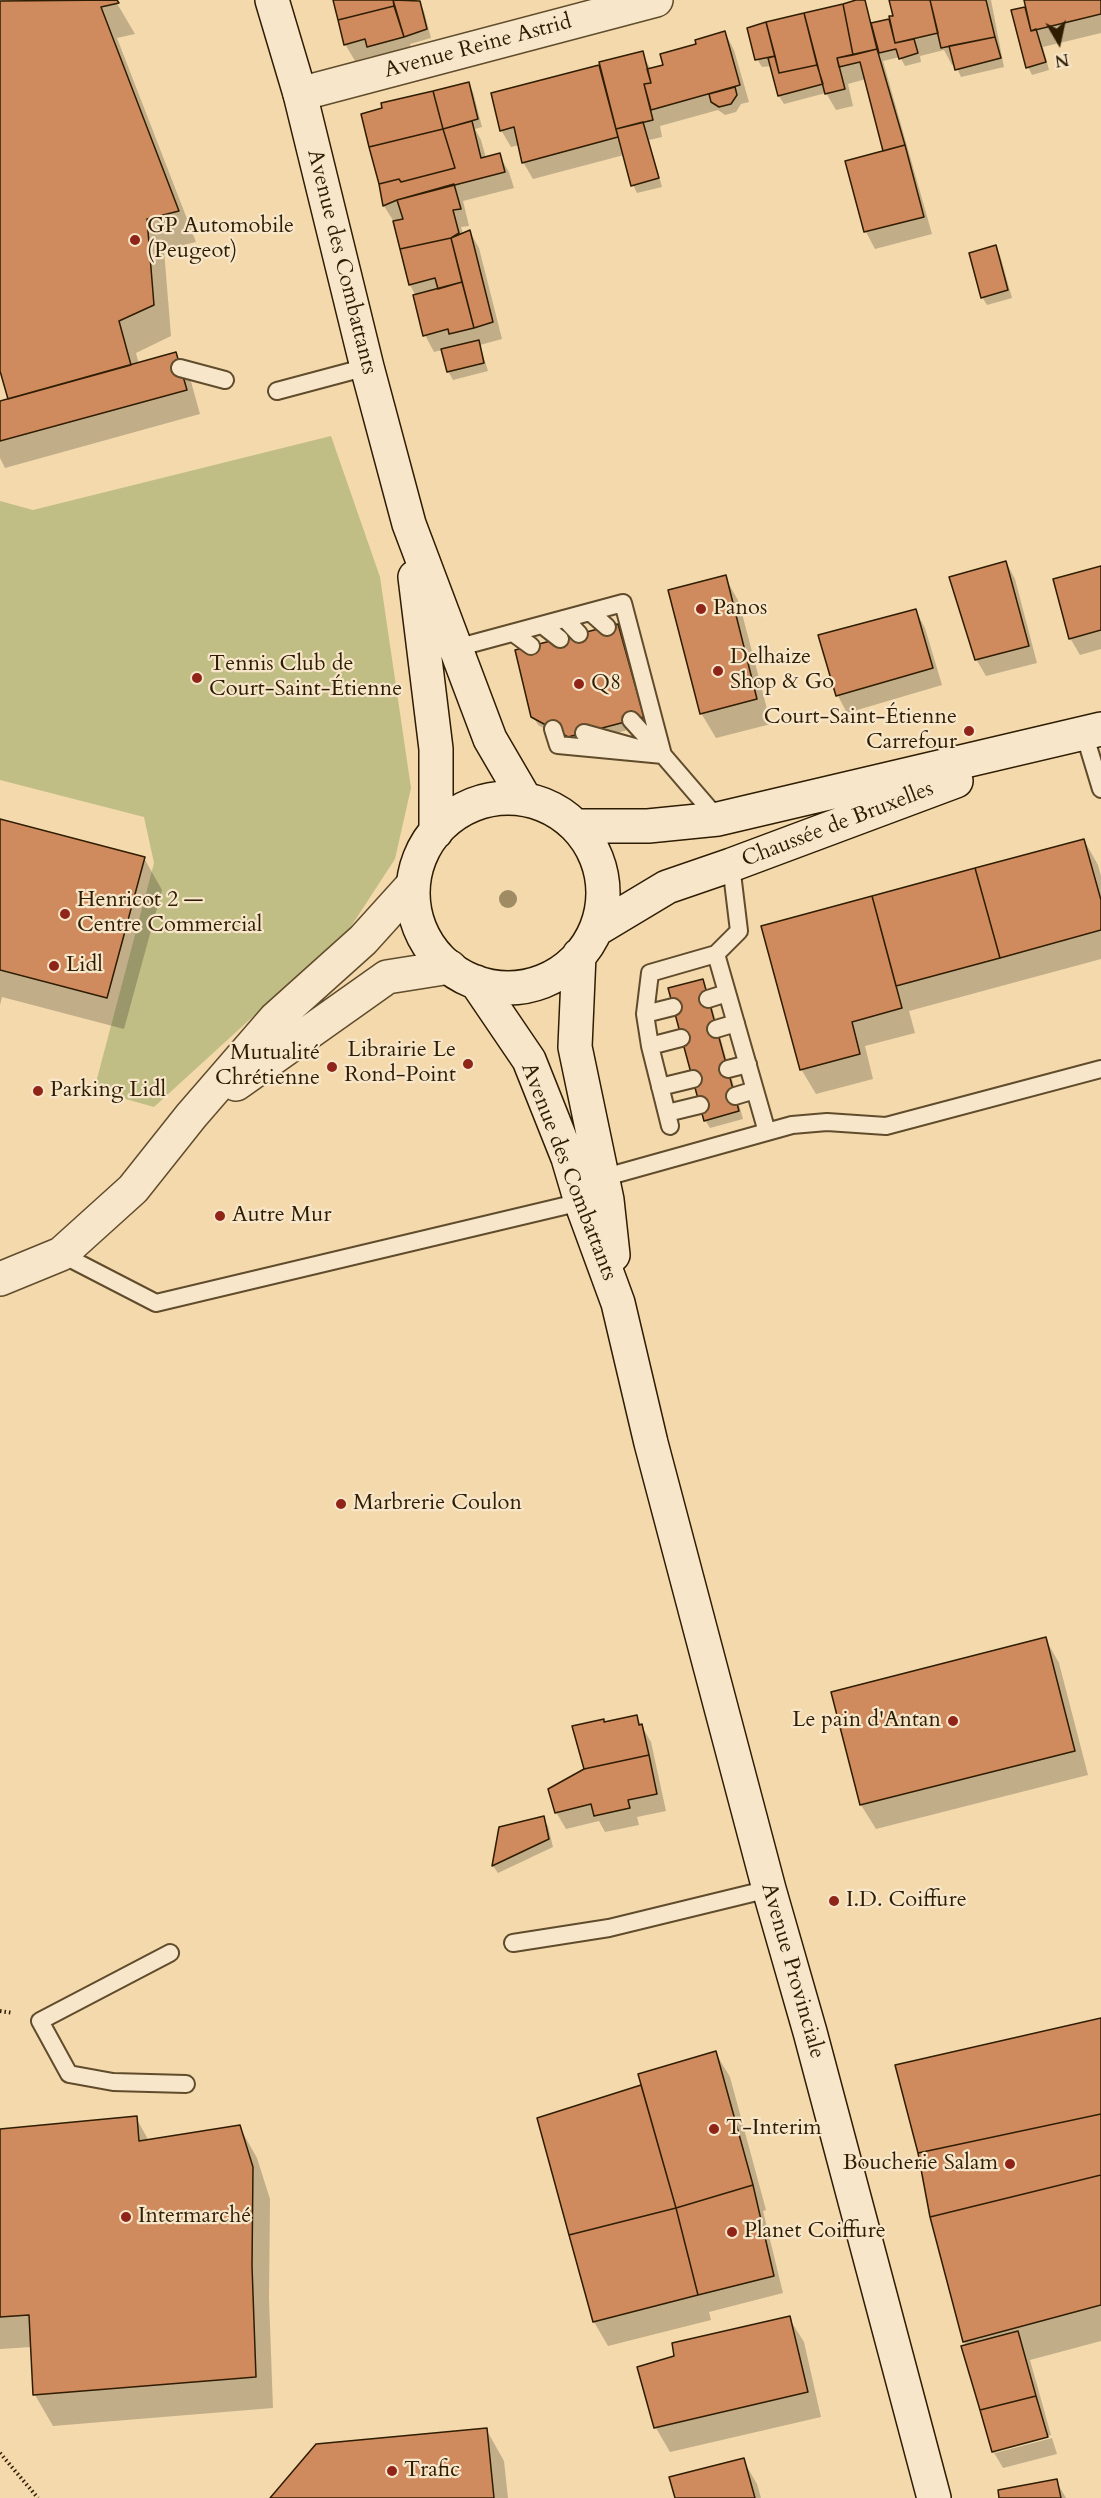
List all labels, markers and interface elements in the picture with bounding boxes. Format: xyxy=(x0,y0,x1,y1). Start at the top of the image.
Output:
street label: Avenue Reine Astrid xyxy=(381,9,575,85)
north arrow xyxy=(1029,12,1089,72)
text: N xyxy=(1053,48,1070,72)
street label: Avenue des Combattants xyxy=(300,147,382,377)
place label: GP Automobile (Peugeot) xyxy=(147,214,294,266)
marker: GP Automobile (Peugeot) xyxy=(128,233,142,247)
place label: Panos xyxy=(713,596,767,622)
marker: Panos xyxy=(694,602,708,616)
place label: Delhaize Shop & Go xyxy=(730,645,834,696)
place label: Tennis Club de Court-Saint-Étienne xyxy=(209,652,402,704)
marker: Delhaize Shop & Go xyxy=(711,664,725,678)
marker: Tennis Club de Court-Saint-Étienne xyxy=(190,671,204,685)
place label: Q8 xyxy=(591,671,621,697)
marker: Q8 xyxy=(572,677,586,691)
place label: Court-Saint-Étienne Carrefour xyxy=(764,705,957,756)
marker: Court-Saint-Étienne Carrefour xyxy=(962,724,976,738)
street label: Chaussée de Bruxelles xyxy=(738,776,938,874)
place label: Henricot 2 — Centre Commercial xyxy=(77,888,262,939)
marker: Henricot 2 — Centre Commercial xyxy=(58,907,72,921)
place label: Lidl xyxy=(66,953,103,979)
marker: Lidl xyxy=(47,959,61,973)
place label: Librairie Le Rond-Point xyxy=(344,1038,456,1090)
place label: Mutualité Chrétienne xyxy=(215,1041,320,1092)
marker: Librairie Le Rond-Point xyxy=(461,1057,475,1071)
street label: Avenue des Combattants xyxy=(514,1059,622,1285)
marker: Mutualité Chrétienne xyxy=(325,1060,339,1074)
place label: Parking Lidl xyxy=(50,1078,166,1104)
marker: Parking Lidl xyxy=(31,1084,45,1098)
place label: Autre Mur xyxy=(232,1203,331,1229)
marker: Autre Mur xyxy=(213,1209,227,1223)
place label: Marbrerie Coulon xyxy=(353,1491,522,1517)
marker: Marbrerie Coulon xyxy=(334,1497,348,1511)
place label: Le pain d'Antan xyxy=(792,1708,941,1734)
marker: Le pain d'Antan xyxy=(946,1714,960,1728)
street label: Avenue Provinciale xyxy=(754,1880,830,2062)
place label: I.D. Coiffure xyxy=(846,1888,967,1914)
marker: I.D. Coiffure xyxy=(827,1894,841,1908)
place label: T-Interim xyxy=(726,2116,822,2142)
marker: T-Interim xyxy=(707,2122,721,2136)
place label: Boucherie Salam xyxy=(843,2151,998,2177)
marker: Boucherie Salam xyxy=(1003,2157,1017,2171)
place label: Intermarché xyxy=(138,2204,251,2230)
marker: Intermarché xyxy=(119,2210,133,2224)
place label: Planet Coiffure xyxy=(744,2219,886,2245)
marker: Planet Coiffure xyxy=(725,2225,739,2239)
place label: Trafic xyxy=(404,2458,460,2484)
marker: Trafic xyxy=(385,2464,399,2478)

